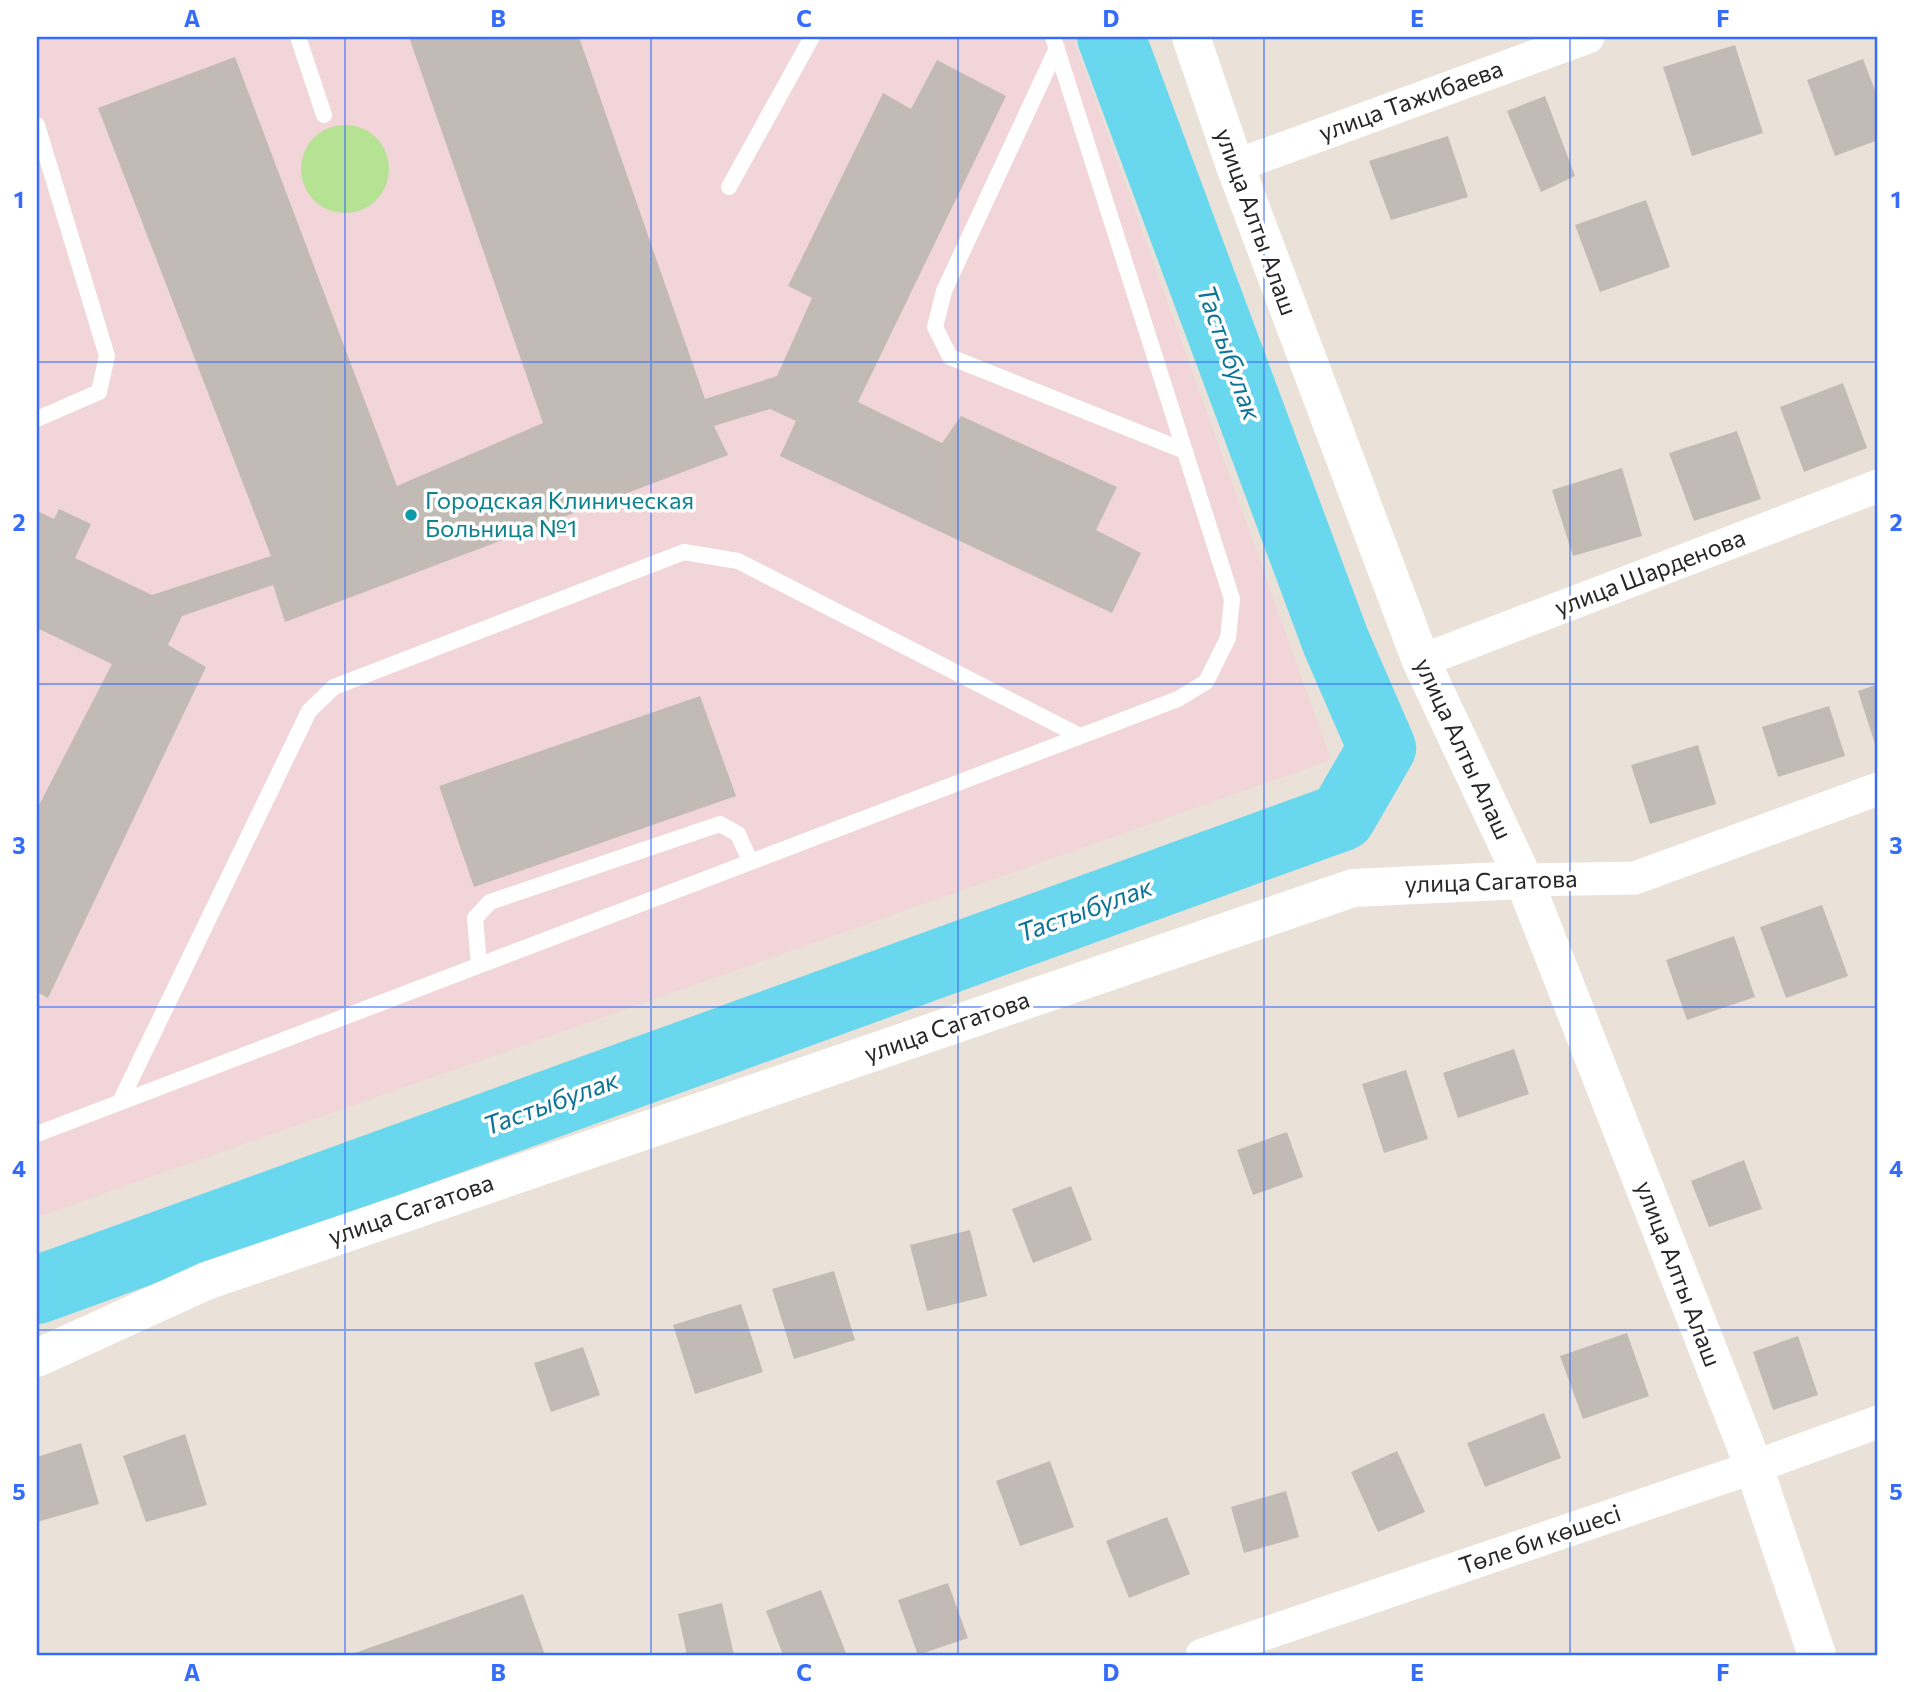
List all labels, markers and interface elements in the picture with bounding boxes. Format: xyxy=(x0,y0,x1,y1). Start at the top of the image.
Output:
text: A xyxy=(184,4,201,32)
text: B xyxy=(490,4,506,32)
text: C xyxy=(796,4,812,32)
text: D xyxy=(1103,4,1120,32)
text: E xyxy=(1410,4,1424,32)
text: F xyxy=(1716,4,1730,32)
street label: улица Тажибаева xyxy=(1315,53,1506,146)
street label: улица Алты Алаш xyxy=(1210,124,1305,319)
text: 1 xyxy=(14,185,24,213)
text: 1 xyxy=(1891,185,1901,213)
water label: Тастыбулак xyxy=(1192,281,1270,425)
place label: Городская Клиническая Больница №1 xyxy=(425,485,694,542)
marker: Городская Клиническая Больница №1 xyxy=(403,507,419,523)
text: 2 xyxy=(12,508,26,536)
text: 2 xyxy=(1889,508,1903,536)
street label: улица Шарденова xyxy=(1550,522,1749,621)
street label: улица Алты Алаш xyxy=(1410,653,1519,844)
text: 3 xyxy=(12,831,26,859)
text: 3 xyxy=(1889,831,1903,859)
street label: улица Сагатова xyxy=(1404,863,1578,898)
water label: Тастыбулак xyxy=(1013,869,1157,947)
street label: улица Сагатова xyxy=(860,984,1033,1067)
water label: Тастыбулак xyxy=(479,1062,623,1140)
text: 4 xyxy=(12,1154,26,1182)
text: 4 xyxy=(1889,1154,1903,1182)
street label: улица Сагатова xyxy=(324,1167,497,1250)
street label: улица Алты Алаш xyxy=(1631,1176,1728,1370)
text: 5 xyxy=(12,1477,26,1505)
text: 5 xyxy=(1889,1477,1903,1505)
street label: Төле би көшесі xyxy=(1455,1497,1624,1580)
text: A xyxy=(184,1658,201,1686)
text: B xyxy=(490,1658,506,1686)
text: C xyxy=(796,1658,812,1686)
text: D xyxy=(1103,1658,1120,1686)
text: E xyxy=(1410,1658,1424,1686)
text: F xyxy=(1716,1658,1730,1686)

